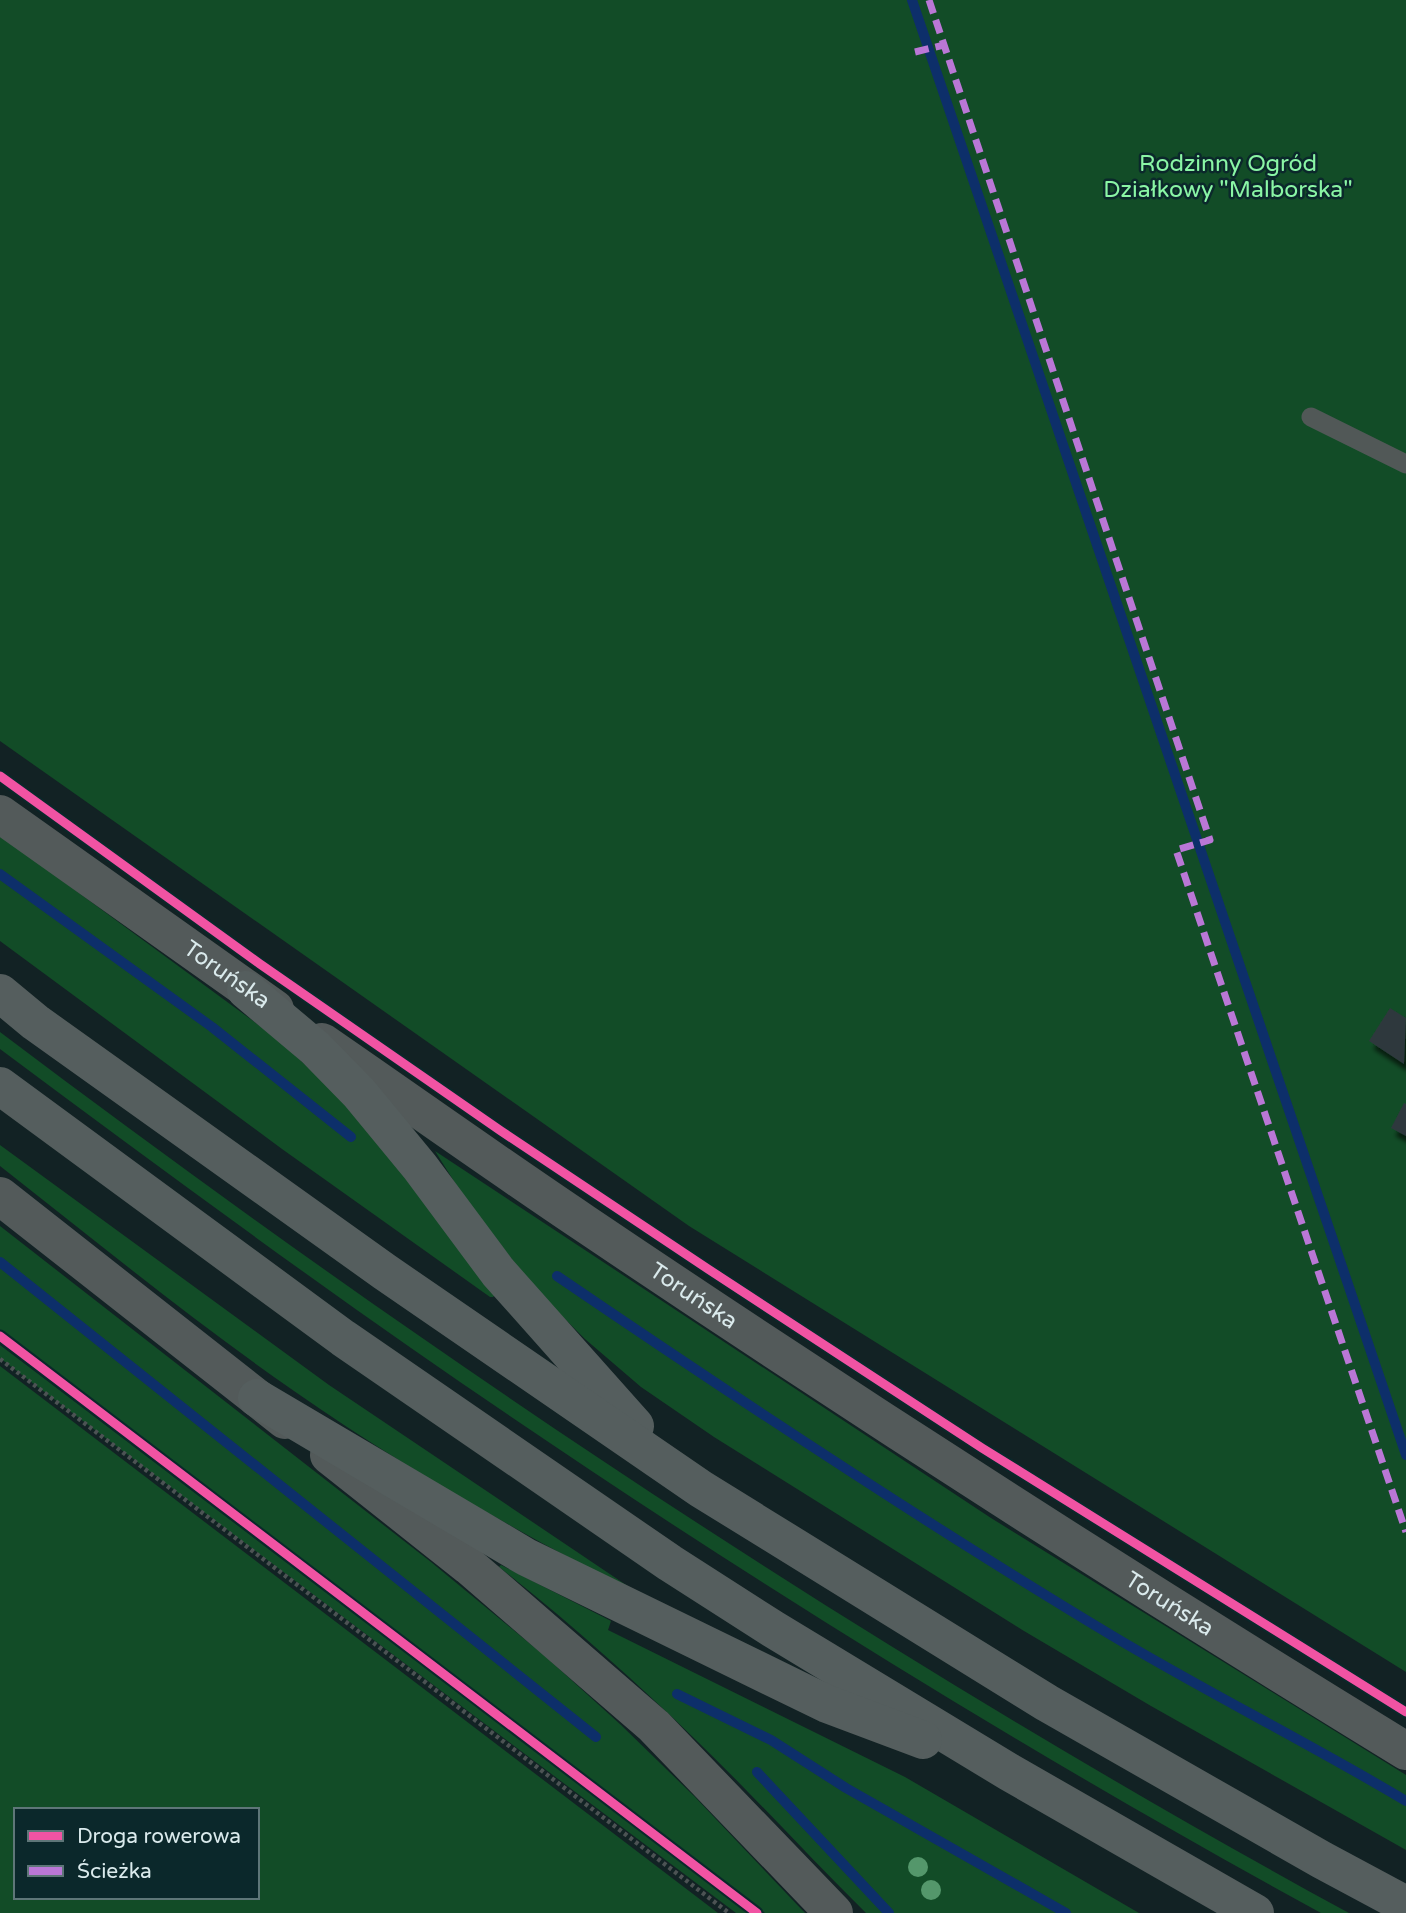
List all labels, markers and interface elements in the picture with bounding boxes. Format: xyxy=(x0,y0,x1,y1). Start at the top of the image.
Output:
park label: Rodzinny Ogród Działkowy "Malborska" xyxy=(1103,150,1353,204)
street label: Toruńska xyxy=(178,935,276,1015)
street label: Toruńska xyxy=(644,1257,743,1335)
street label: Toruńska xyxy=(1120,1566,1219,1643)
legend xyxy=(14,1808,259,1899)
text: Droga rowerowa xyxy=(77,1824,241,1849)
text: Ścieżka xyxy=(77,1859,152,1884)

